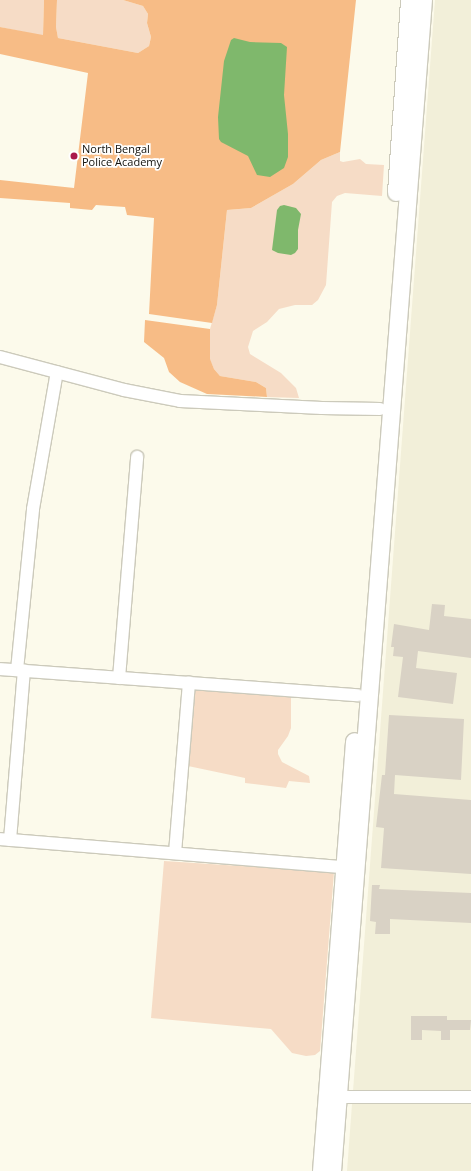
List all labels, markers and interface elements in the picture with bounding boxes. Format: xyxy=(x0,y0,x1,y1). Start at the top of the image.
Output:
place label: North Bengal Police Academy xyxy=(82,143,162,169)
marker: North Bengal Police Academy xyxy=(69,151,79,161)

